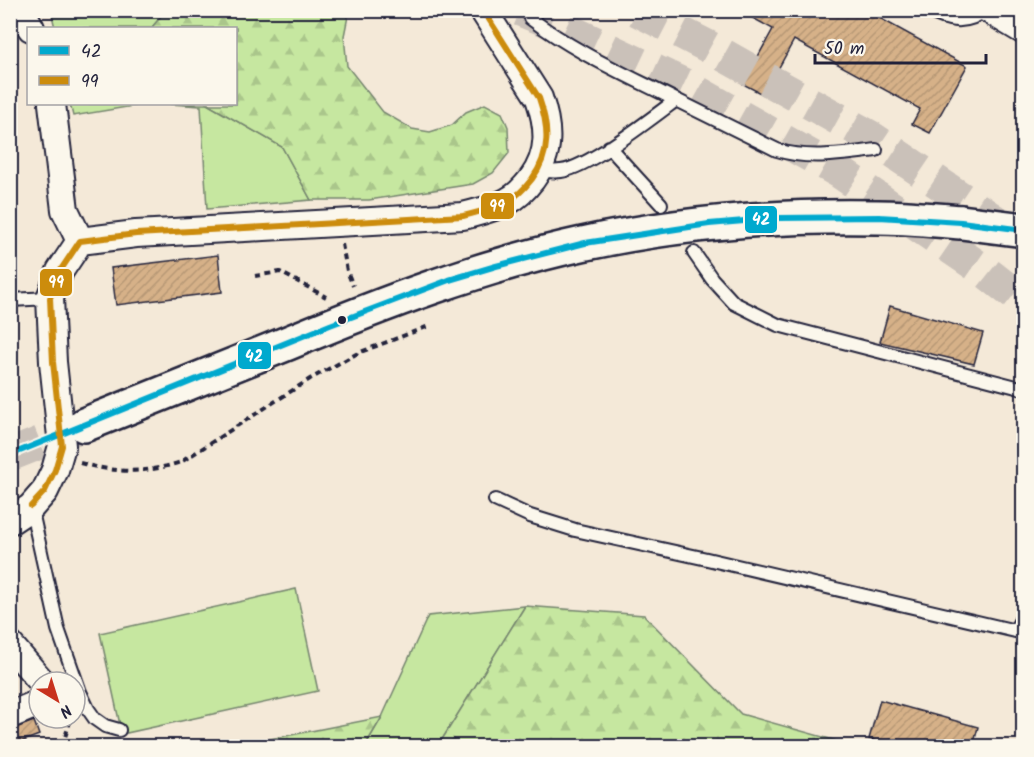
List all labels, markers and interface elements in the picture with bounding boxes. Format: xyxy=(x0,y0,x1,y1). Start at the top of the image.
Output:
legend xyxy=(27,27,237,105)
scale bar xyxy=(815,27,986,65)
text: 50 m xyxy=(824,35,864,64)
text: 42 xyxy=(81,38,101,67)
text: 99 xyxy=(81,68,99,97)
line badge: 99 xyxy=(480,192,515,220)
text: 99 xyxy=(489,195,505,220)
line badge: 42 xyxy=(744,205,778,234)
text: 42 xyxy=(752,208,770,233)
line badge: 99 xyxy=(39,268,73,297)
text: 99 xyxy=(48,271,64,296)
unlabelled marker xyxy=(336,314,348,326)
line badge: 42 xyxy=(237,341,272,370)
text: 42 xyxy=(245,345,263,370)
north arrow xyxy=(27,670,87,730)
text: N xyxy=(54,698,77,724)

